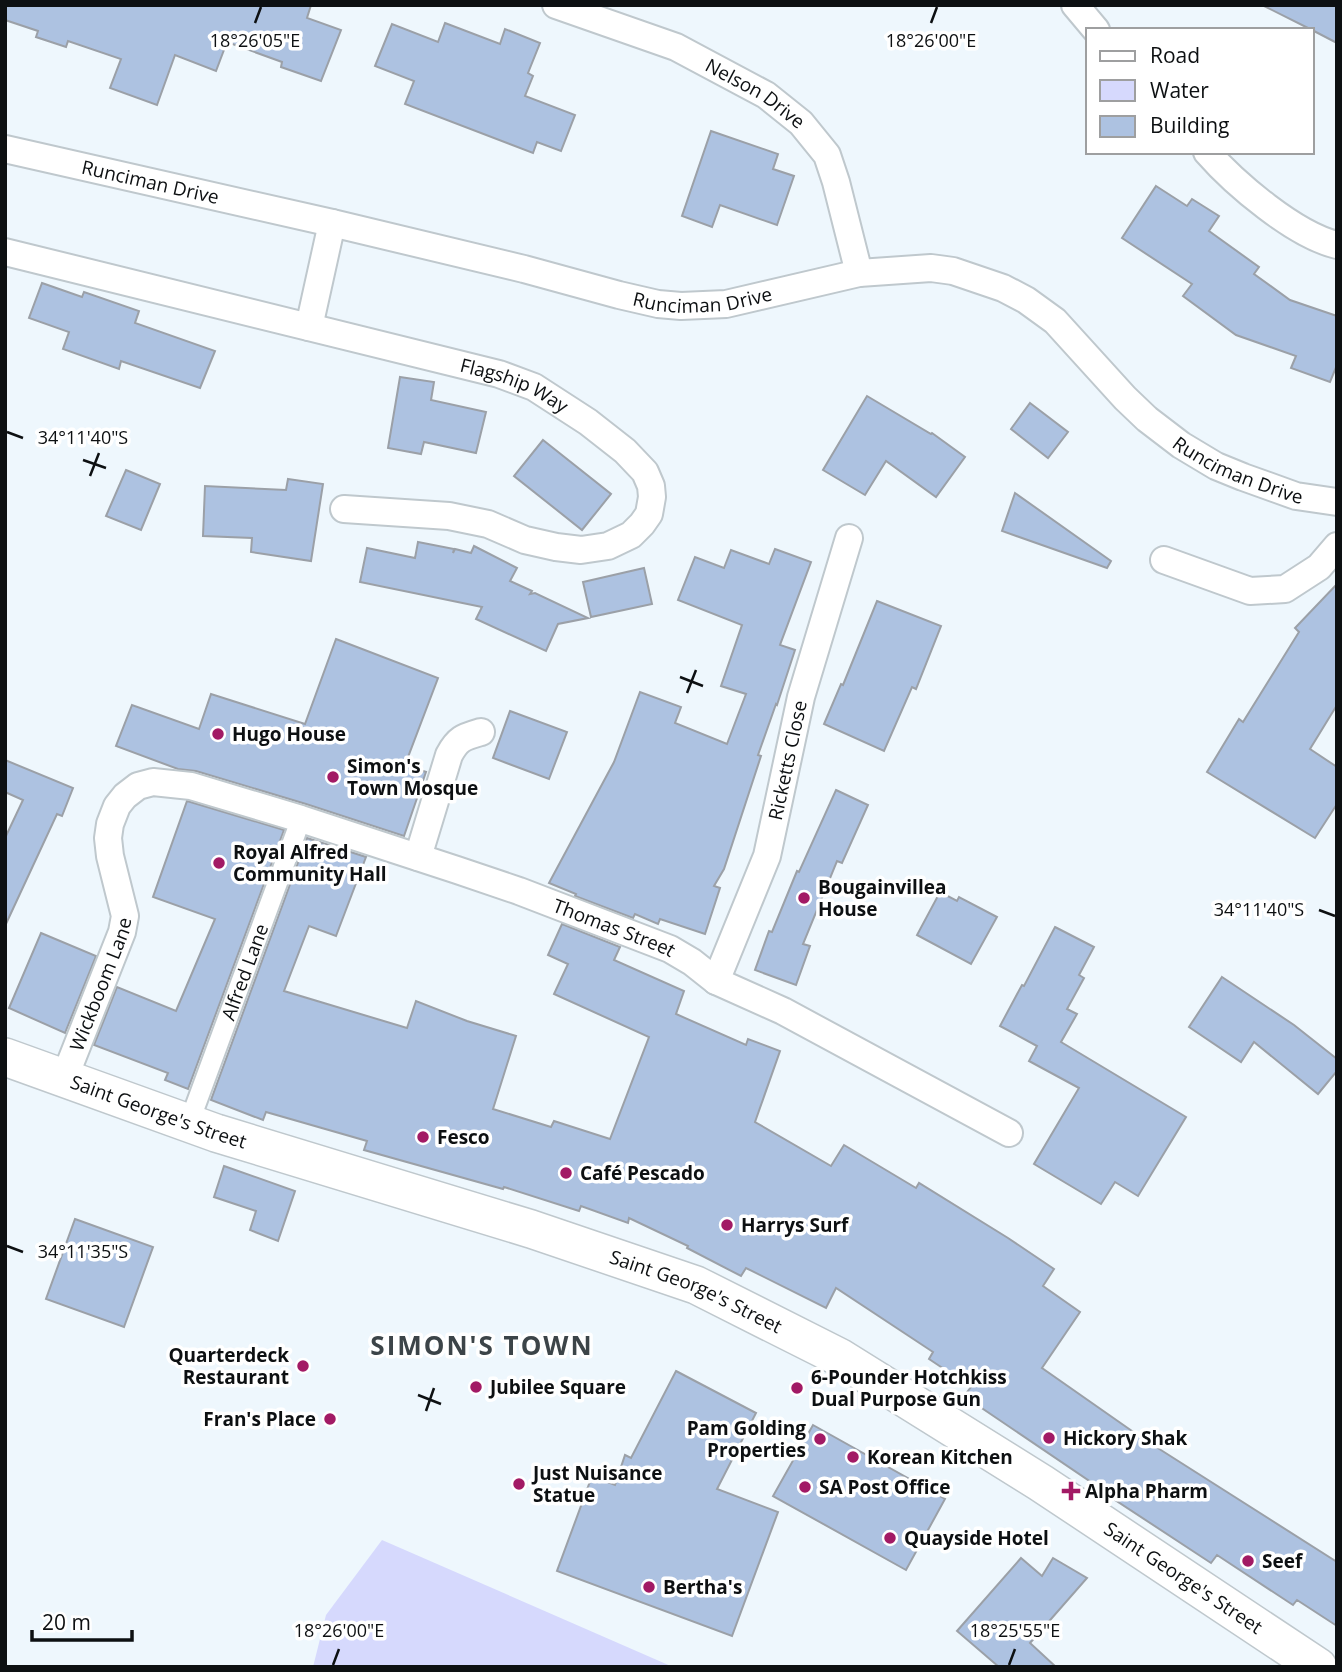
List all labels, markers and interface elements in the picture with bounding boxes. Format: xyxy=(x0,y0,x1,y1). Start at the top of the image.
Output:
text: 18°26'05"E xyxy=(210,28,300,52)
text: 18°26'00"E xyxy=(886,28,976,52)
legend xyxy=(1086,28,1314,154)
text: Road xyxy=(1150,41,1200,69)
street label: Nelson Drive xyxy=(701,52,810,134)
text: Water xyxy=(1150,76,1209,104)
text: Building xyxy=(1150,111,1229,139)
street label: Runciman Drive xyxy=(79,154,222,210)
street label: Runciman Drive xyxy=(630,281,774,319)
street label: Flagship Way xyxy=(458,352,574,419)
text: 34°11'40"S xyxy=(38,425,128,449)
street label: Runciman Drive xyxy=(1167,430,1305,510)
street label: Ricketts Close xyxy=(762,698,813,822)
place label: Hugo House xyxy=(232,721,346,747)
marker: Hugo House xyxy=(210,726,226,742)
place label: Simon's Town Mosque xyxy=(347,753,478,801)
marker: Simon's Town Mosque xyxy=(325,769,341,785)
place label: Royal Alfred Community Hall xyxy=(233,839,387,887)
marker: Royal Alfred Community Hall xyxy=(211,855,227,871)
place label: Bougainvillea House xyxy=(818,874,946,922)
marker: Bougainvillea House xyxy=(796,890,812,906)
street label: Thomas Street xyxy=(549,892,681,963)
text: 34°11'40"S xyxy=(1214,897,1304,921)
street label: Wickboom Lane xyxy=(63,915,137,1055)
street label: Alfred Lane xyxy=(215,920,274,1024)
street label: Saint George's Street xyxy=(67,1069,250,1155)
place label: Fesco xyxy=(437,1124,490,1150)
marker: Fesco xyxy=(415,1129,431,1145)
place label: Café Pescado xyxy=(580,1160,705,1186)
marker: Café Pescado xyxy=(558,1165,574,1181)
place label: Harrys Surf xyxy=(741,1212,850,1238)
marker: Harrys Surf xyxy=(719,1217,735,1233)
text: 34°11'35"S xyxy=(38,1239,128,1263)
street label: Saint George's Street xyxy=(606,1244,787,1339)
district label: SIMON'S TOWN xyxy=(370,1327,594,1363)
place label: Quarterdeck Restaurant xyxy=(168,1342,289,1390)
marker: Quarterdeck Restaurant xyxy=(295,1358,311,1374)
place label: 6-Pounder Hotchkiss Dual Purpose Gun xyxy=(811,1364,1007,1412)
place label: Jubilee Square xyxy=(488,1374,626,1400)
marker: Jubilee Square xyxy=(468,1379,484,1395)
marker: 6-Pounder Hotchkiss Dual Purpose Gun xyxy=(789,1380,805,1396)
place label: Fran's Place xyxy=(203,1406,316,1432)
marker: Fran's Place xyxy=(322,1411,338,1427)
place label: Pam Golding Properties xyxy=(687,1415,806,1463)
place label: Hickory Shak xyxy=(1063,1425,1187,1451)
marker: Hickory Shak xyxy=(1041,1430,1057,1446)
marker: Pam Golding Properties xyxy=(812,1431,828,1447)
place label: Korean Kitchen xyxy=(867,1444,1013,1470)
marker: Korean Kitchen xyxy=(845,1449,861,1465)
place label: Just Nuisance Statue xyxy=(531,1460,663,1508)
place label: SA Post Office xyxy=(819,1474,950,1500)
marker: Just Nuisance Statue xyxy=(511,1476,527,1492)
place label: Alpha Pharm xyxy=(1085,1478,1208,1504)
marker: SA Post Office xyxy=(797,1479,813,1495)
marker: Alpha Pharm xyxy=(1063,1483,1079,1499)
street label: Saint George's Street xyxy=(1099,1516,1268,1640)
place label: Quayside Hotel xyxy=(904,1525,1049,1551)
marker: Quayside Hotel xyxy=(882,1530,898,1546)
place label: Seef xyxy=(1262,1548,1304,1574)
marker: Seef xyxy=(1240,1553,1256,1569)
place label: Bertha's xyxy=(663,1574,742,1600)
marker: Bertha's xyxy=(641,1579,657,1595)
scale bar xyxy=(32,1598,131,1642)
text: 20 m xyxy=(42,1608,91,1636)
text: 18°26'00"E xyxy=(294,1618,384,1642)
text: 18°25'55"E xyxy=(970,1618,1060,1642)

